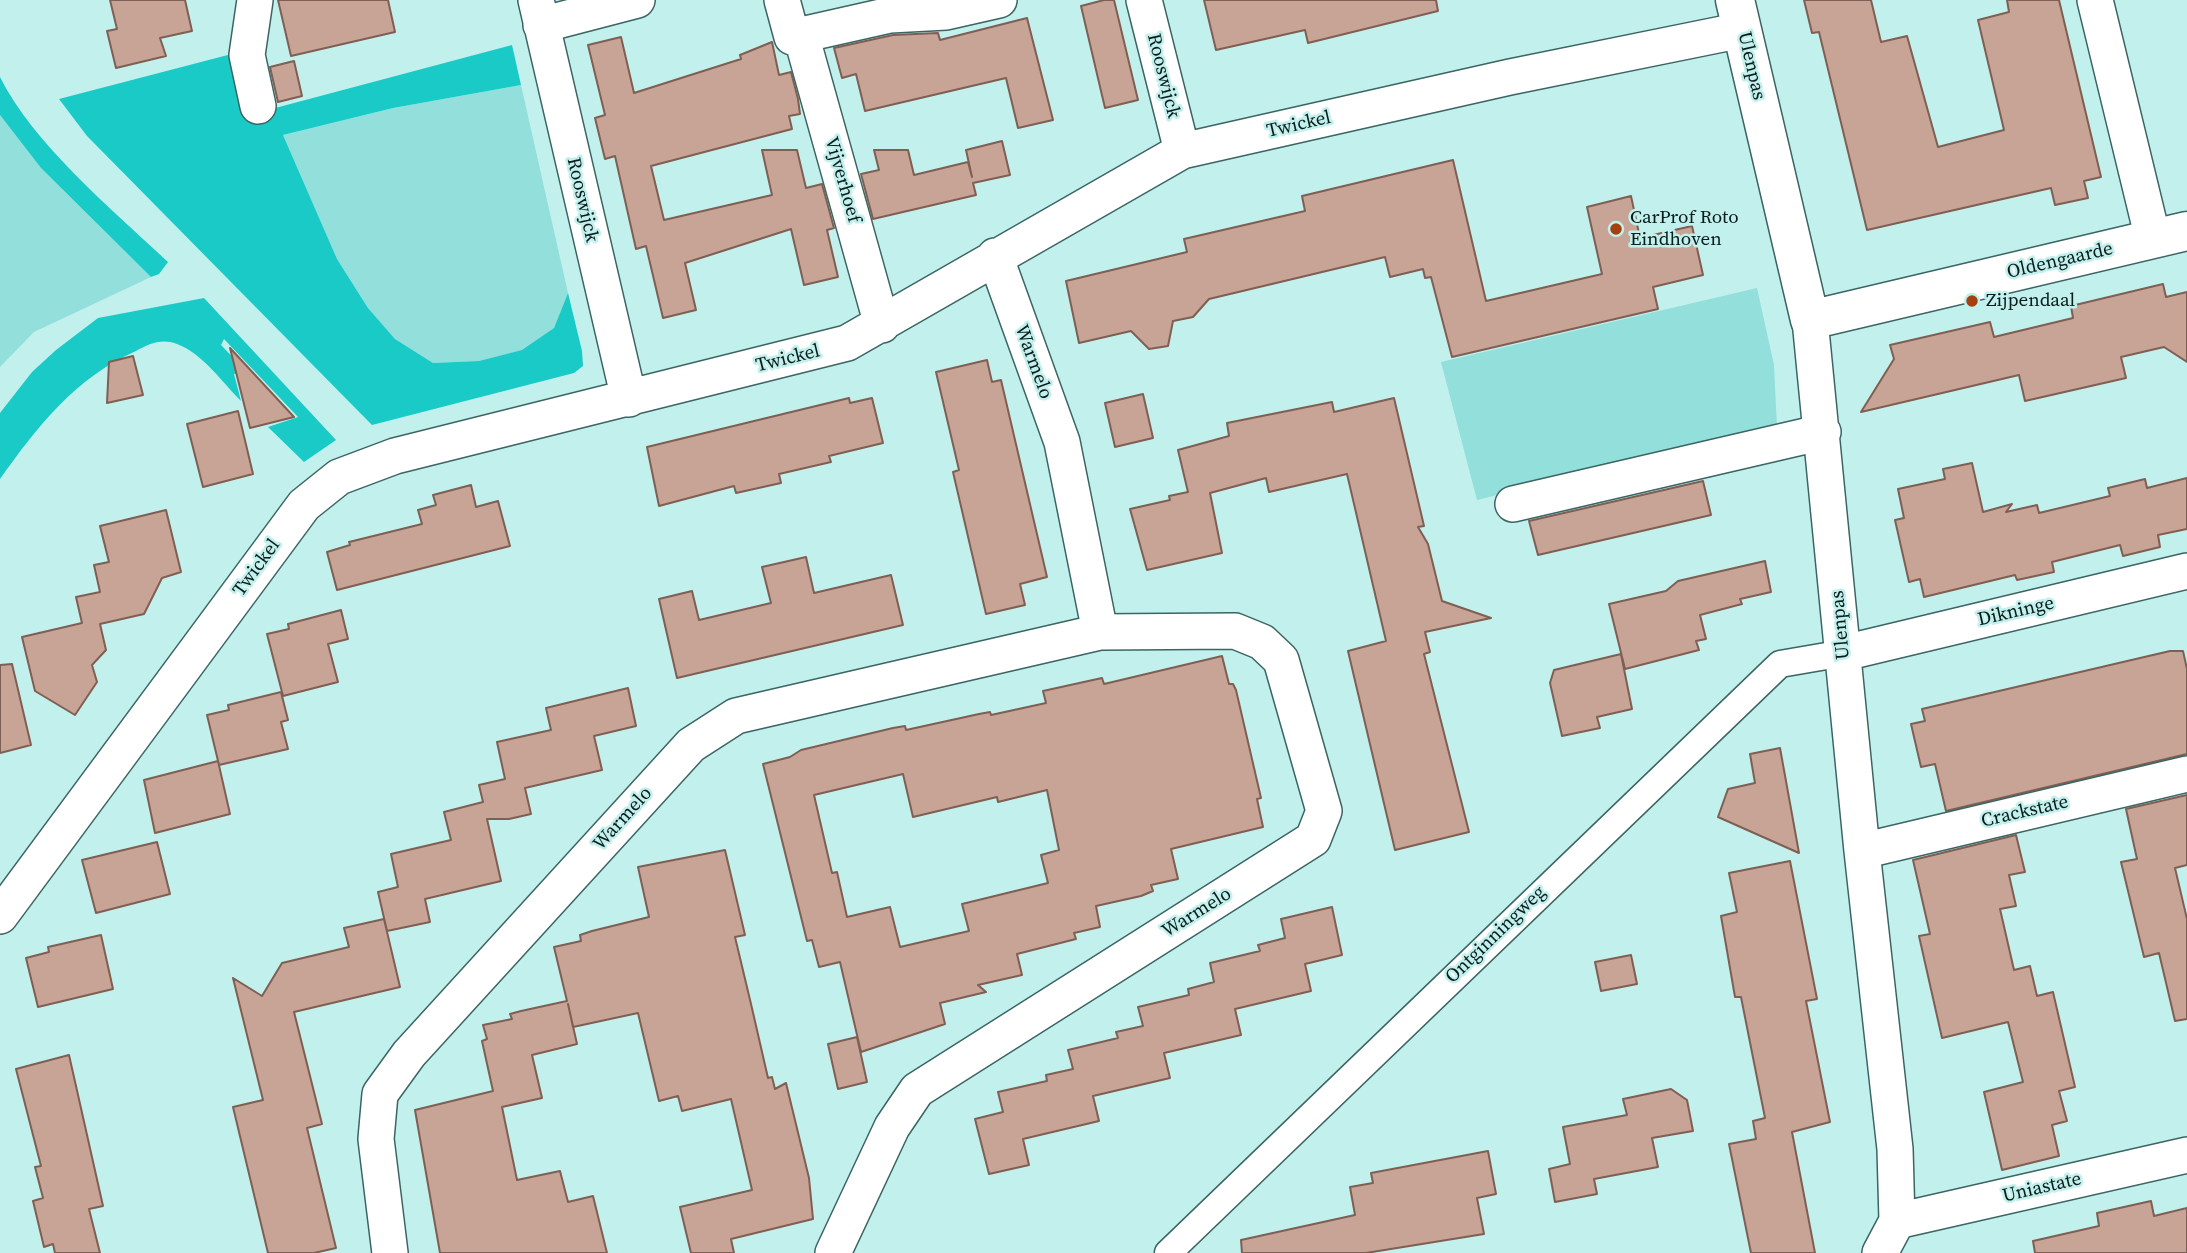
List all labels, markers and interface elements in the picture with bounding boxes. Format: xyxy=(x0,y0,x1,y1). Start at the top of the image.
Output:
street label: Ulenpas xyxy=(1732,30,1770,102)
street label: Rooswijck xyxy=(1142,31,1184,121)
street label: Twickel xyxy=(1265,107,1333,143)
street label: Vijverhoef xyxy=(819,135,865,225)
street label: Rooswijck xyxy=(561,155,603,245)
place label: CarProf Roto Eindhoven xyxy=(1630,207,1739,251)
marker: CarProf Roto Eindhoven xyxy=(1608,221,1624,237)
street label: Oldengaarde xyxy=(2005,238,2115,284)
place label: Zijpendaal xyxy=(1986,290,2075,312)
marker: Zijpendaal xyxy=(1964,293,1980,309)
street label: Warmelo xyxy=(1009,322,1057,402)
street label: Twickel xyxy=(754,340,822,378)
street label: Twickel xyxy=(229,535,285,601)
street label: Ulenpas xyxy=(1827,589,1855,661)
street label: Dikninge xyxy=(1976,592,2056,632)
street label: Warmelo xyxy=(589,783,657,855)
street label: Crackstate xyxy=(1979,791,2071,833)
street label: Ontginningweg xyxy=(1441,882,1551,988)
street label: Warmelo xyxy=(1158,883,1236,943)
street label: Uniastate xyxy=(2000,1168,2084,1208)

